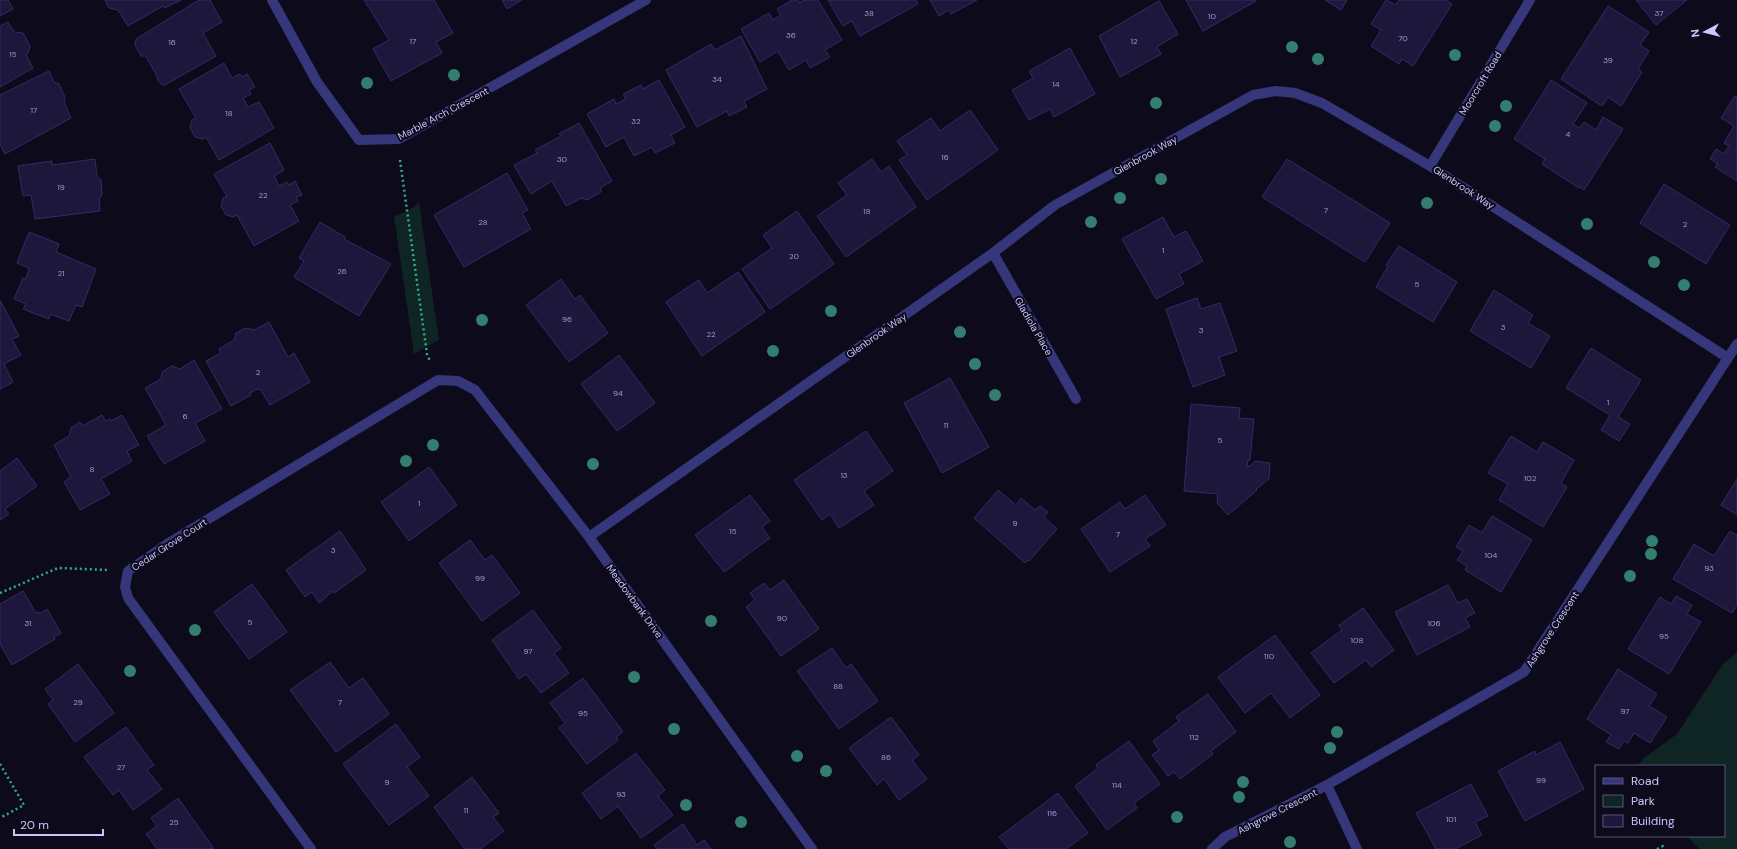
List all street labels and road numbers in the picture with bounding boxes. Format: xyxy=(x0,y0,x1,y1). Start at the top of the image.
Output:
street label: Moorcroft Road xyxy=(1456,49,1505,118)
street label: Marble Arch Crescent xyxy=(396,84,491,143)
street label: Glenbrook Way xyxy=(1111,132,1180,178)
street label: Glenbrook Way xyxy=(1431,163,1497,212)
street label: Gladiola Place xyxy=(1012,295,1056,358)
street label: Glenbrook Way xyxy=(844,310,909,361)
street label: Cedar Grove Court xyxy=(129,515,210,574)
street label: Meadowbank Drive xyxy=(603,562,666,641)
street label: Ashgrove Crescent xyxy=(1523,589,1582,670)
street label: Ashgrove Crescent xyxy=(1235,786,1319,837)

